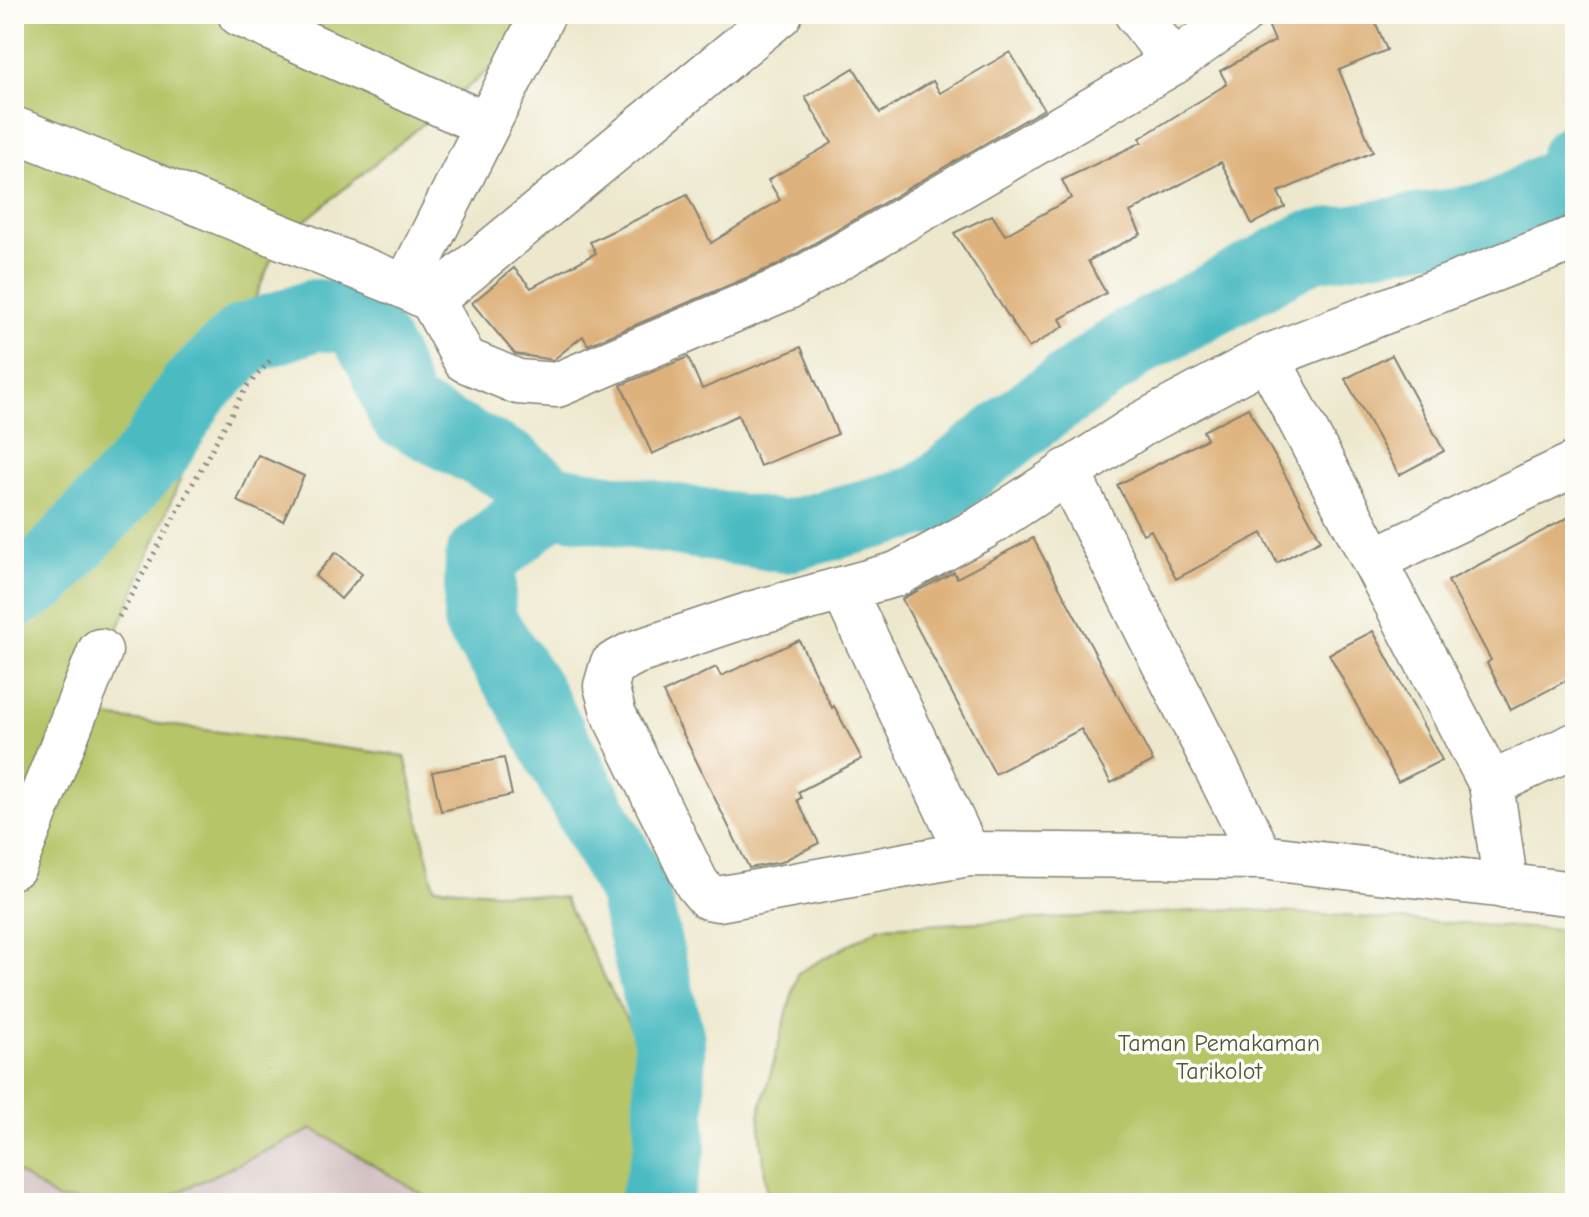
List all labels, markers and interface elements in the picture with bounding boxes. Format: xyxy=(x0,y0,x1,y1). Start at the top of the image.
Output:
park label: Taman Pemakaman Tarikolot xyxy=(1118,1029,1320,1085)

